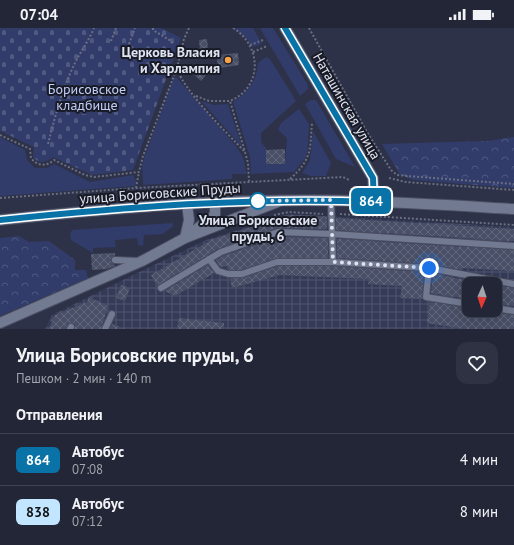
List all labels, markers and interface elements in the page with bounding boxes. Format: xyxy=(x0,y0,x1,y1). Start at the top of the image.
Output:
text: 07:04 xyxy=(20,5,58,24)
place label: Церковь Власия и Харлампия xyxy=(122,43,220,77)
street label: Наташинская улица xyxy=(309,49,385,163)
marker: Церковь Власия и Харлампия xyxy=(223,55,233,65)
park label: Борисовское кладбище xyxy=(48,80,126,114)
street label: улица Борисовские Пруды xyxy=(79,178,241,208)
line badge: 864 xyxy=(348,188,394,214)
marker: Улица Борисовские пруды, 6 xyxy=(249,192,267,210)
text: 864 xyxy=(359,192,383,210)
place label: Улица Борисовские пруды, 6 xyxy=(198,211,317,245)
your location xyxy=(419,258,439,278)
north arrow xyxy=(462,277,502,317)
map controls xyxy=(462,277,502,317)
button: heart xyxy=(456,342,498,384)
text: Улица Борисовские пруды, 6 xyxy=(16,343,254,367)
text: Пешком · 2 мин · 140 m xyxy=(16,370,151,387)
text: Отправления xyxy=(16,405,103,424)
text: Автобус xyxy=(72,442,124,461)
text: 4 мин xyxy=(460,450,498,469)
text: 864 xyxy=(26,451,50,469)
text: 07:08 xyxy=(72,461,103,478)
text: Автобус xyxy=(72,494,124,513)
text: 8 мин xyxy=(460,502,498,521)
text: 838 xyxy=(26,503,50,521)
text: 07:12 xyxy=(72,513,103,530)

